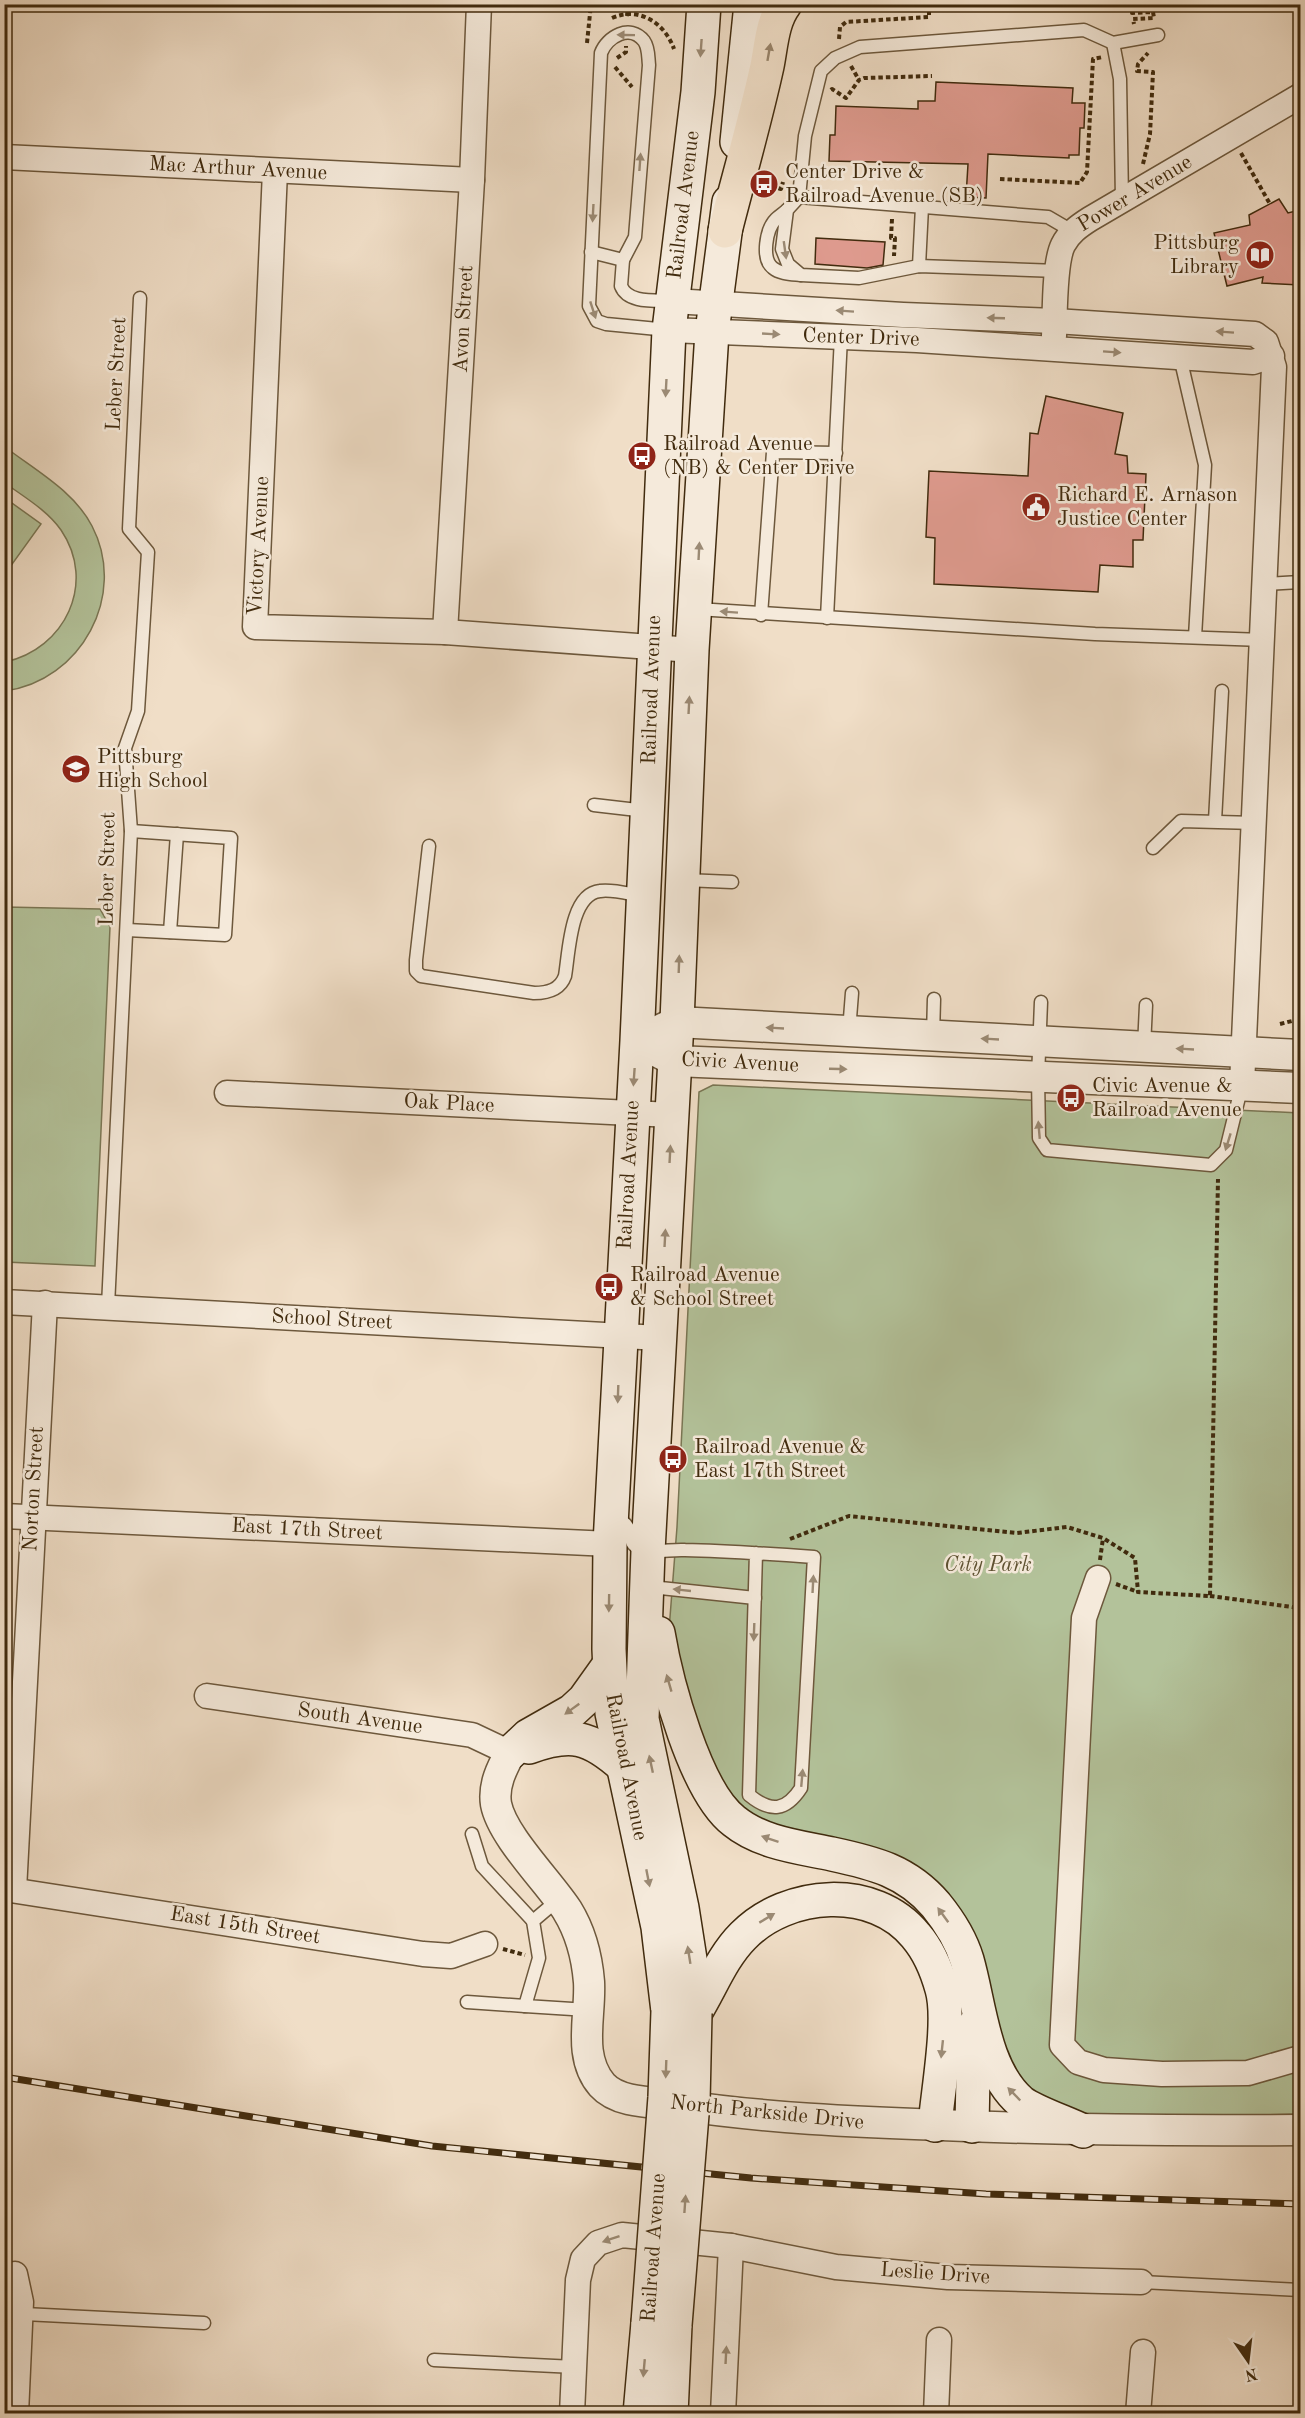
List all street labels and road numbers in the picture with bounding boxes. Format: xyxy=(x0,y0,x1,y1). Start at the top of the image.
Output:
street label: Railroad Avenue xyxy=(664,129,704,281)
street label: Power Avenue xyxy=(1074,152,1196,236)
street label: Mac Arthur Avenue xyxy=(148,154,328,184)
street label: Avon Street xyxy=(451,264,477,374)
street label: Leber Street xyxy=(104,316,130,432)
street label: Center Drive xyxy=(802,325,920,351)
street label: Victory Avenue xyxy=(245,475,273,617)
street label: Railroad Avenue xyxy=(639,615,665,765)
street label: Leber Street xyxy=(97,812,119,926)
street label: Civic Avenue xyxy=(680,1049,800,1077)
street label: Oak Place xyxy=(403,1091,495,1117)
street label: Railroad Avenue xyxy=(615,1100,643,1250)
street label: School Street xyxy=(271,1306,393,1334)
street label: Norton Street xyxy=(20,1426,48,1552)
street label: East 17th Street xyxy=(231,1516,383,1544)
street label: Railroad Avenue xyxy=(601,1692,651,1842)
street label: South Avenue xyxy=(296,1700,424,1738)
street label: East 15th Street xyxy=(168,1904,322,1948)
street label: North Parkside Drive xyxy=(669,2092,865,2134)
street label: Railroad Avenue xyxy=(638,2173,670,2323)
street label: Leslie Drive xyxy=(879,2260,991,2288)

